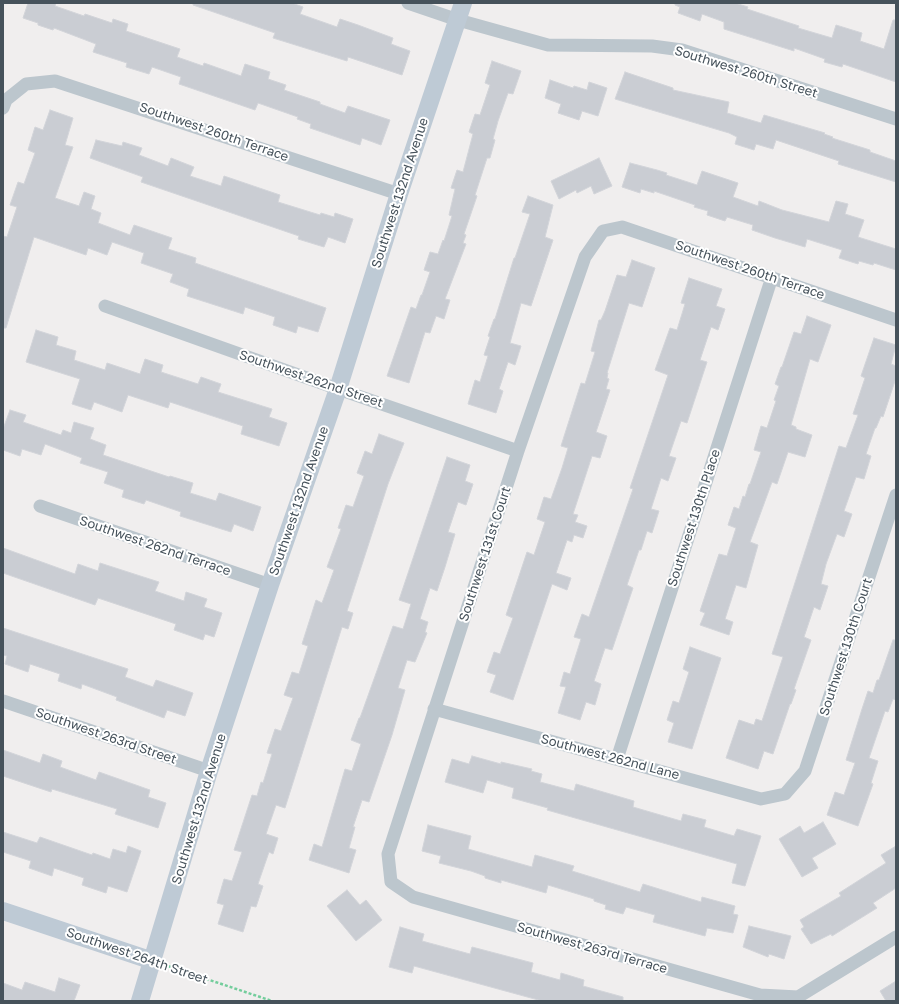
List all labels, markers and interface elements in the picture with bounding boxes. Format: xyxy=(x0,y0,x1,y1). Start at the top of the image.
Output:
street label: Southwest 260th Street xyxy=(673,43,819,101)
street label: Southwest 260th Terrace xyxy=(137,99,291,165)
street label: Southwest 132nd Avenue xyxy=(368,116,432,270)
street label: Southwest 260th Terrace xyxy=(673,237,827,303)
street label: Southwest 262nd Street xyxy=(237,347,385,411)
street label: Southwest 132nd Avenue xyxy=(266,424,332,578)
street label: Southwest 130th Place xyxy=(664,447,724,589)
street label: Southwest 131st Court xyxy=(456,485,514,623)
street label: Southwest 262nd Terrace xyxy=(77,513,233,579)
street label: Southwest 130th Court xyxy=(816,576,876,718)
street label: Southwest 263rd Street xyxy=(33,705,179,767)
street label: Southwest 262nd Lane xyxy=(539,731,681,783)
street label: Southwest 132nd Avenue xyxy=(169,732,229,886)
street label: Southwest 263rd Terrace xyxy=(515,919,669,977)
street label: Southwest 264th Street xyxy=(64,924,210,988)

